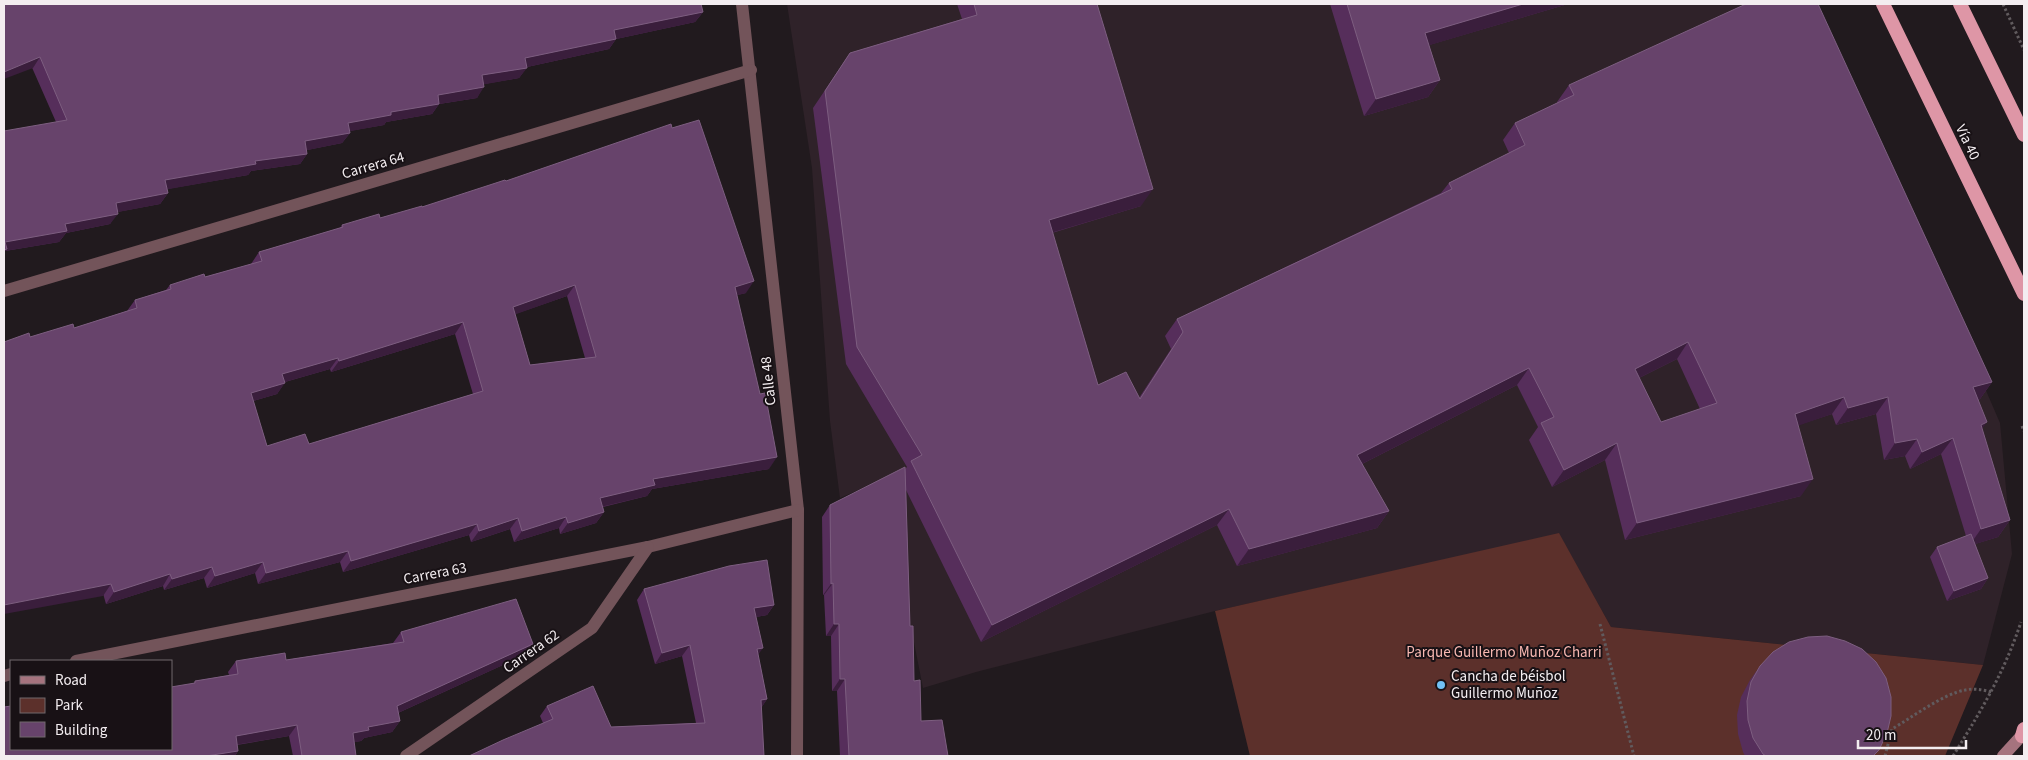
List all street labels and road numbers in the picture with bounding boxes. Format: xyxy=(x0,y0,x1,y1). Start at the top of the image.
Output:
street label: Vía 40 xyxy=(1950,121,1985,163)
street label: Carrera 64 xyxy=(339,146,407,184)
street label: Calle 48 xyxy=(755,355,782,406)
street label: Carrera 63 xyxy=(402,557,469,590)
street label: Carrera 62 xyxy=(499,624,564,678)

